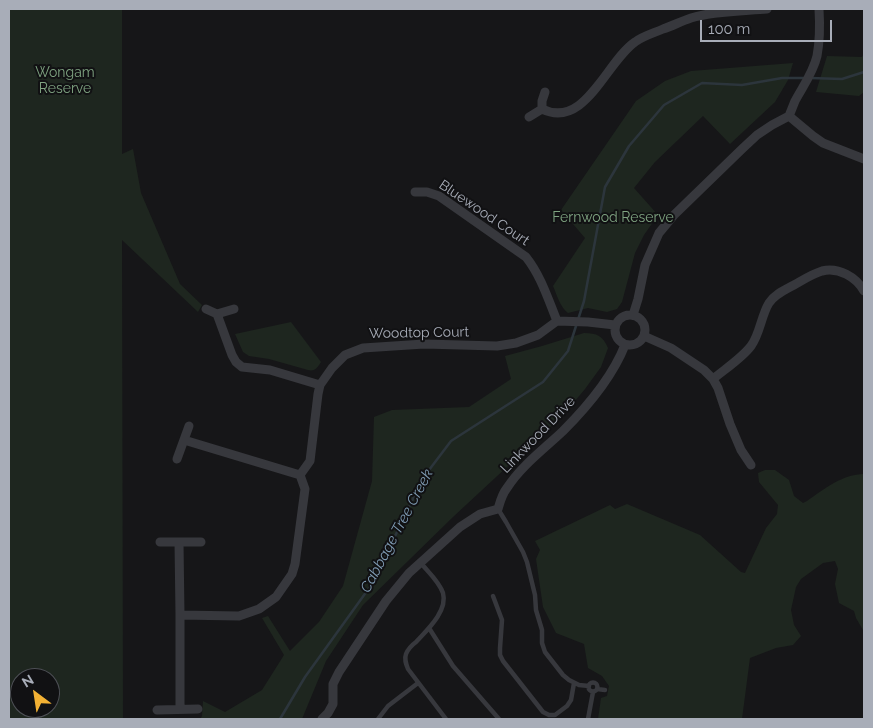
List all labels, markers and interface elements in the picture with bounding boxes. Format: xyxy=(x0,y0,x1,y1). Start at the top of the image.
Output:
scale bar xyxy=(703,10,836,42)
text: 100 m xyxy=(708,20,750,38)
park label: Wongam Reserve xyxy=(35,65,95,98)
street label: Bluewood Court xyxy=(436,177,532,249)
park label: Fernwood Reserve xyxy=(552,210,674,226)
street label: Woodtop Court xyxy=(369,324,469,342)
street label: Linkwood Drive xyxy=(497,393,579,477)
water label: Cabbage Tree Creek xyxy=(357,466,437,596)
north arrow xyxy=(10,668,60,718)
text: N xyxy=(19,671,36,691)

